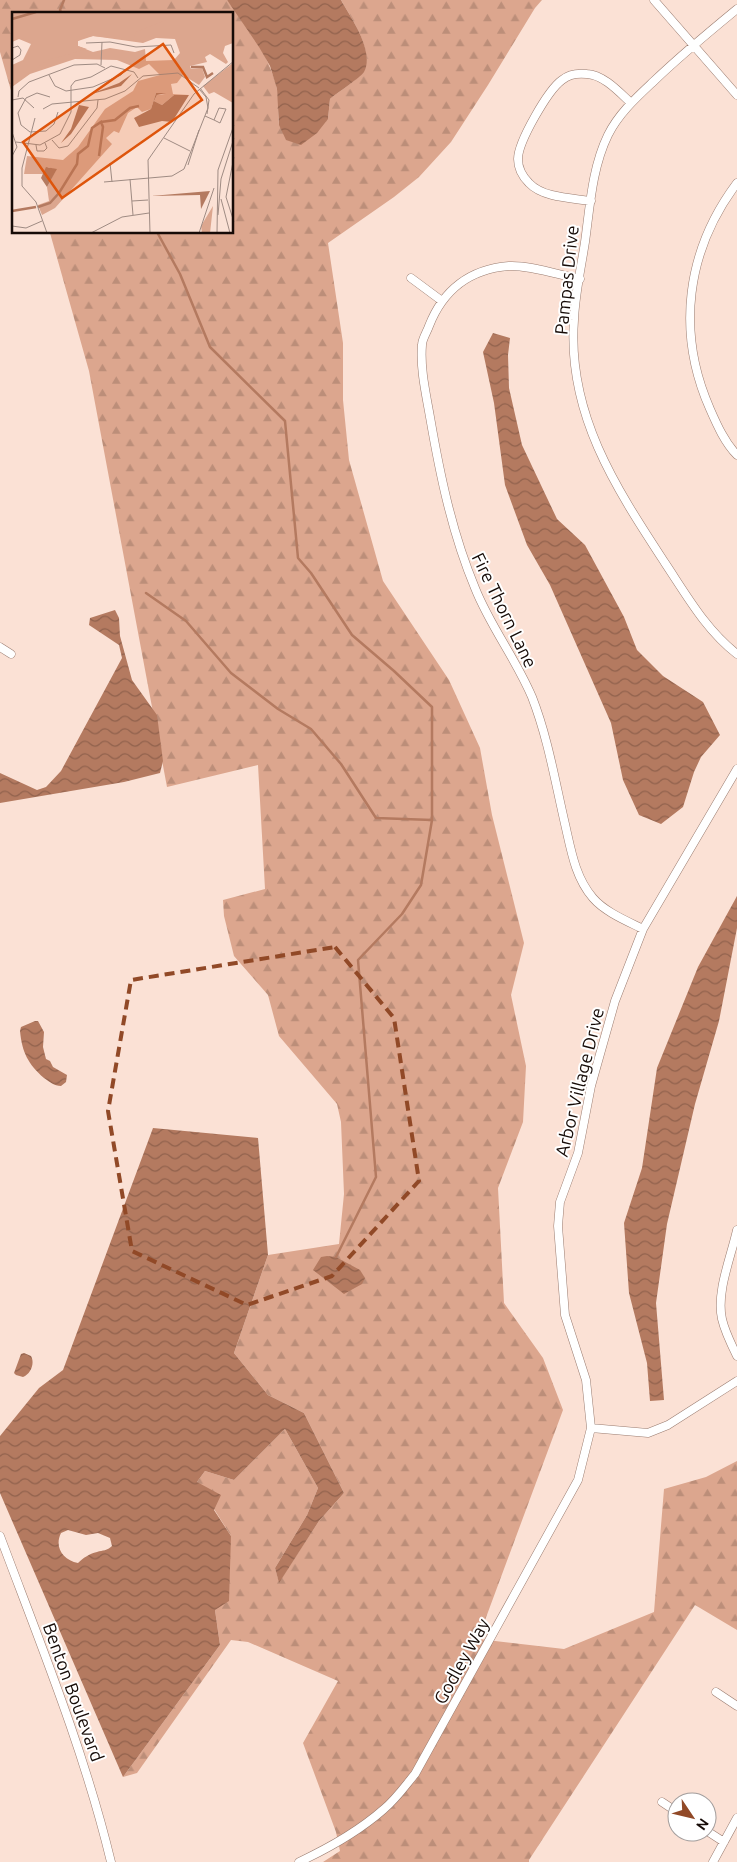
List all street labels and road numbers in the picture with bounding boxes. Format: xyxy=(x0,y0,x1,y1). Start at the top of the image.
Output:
street label: Pampas Drive xyxy=(550,224,582,336)
street label: Fire Thorn Lane xyxy=(469,549,541,671)
street label: Arbor Village Drive xyxy=(551,1006,607,1158)
street label: Godley Way xyxy=(429,1614,493,1707)
street label: Benton Boulevard xyxy=(40,1620,108,1764)

